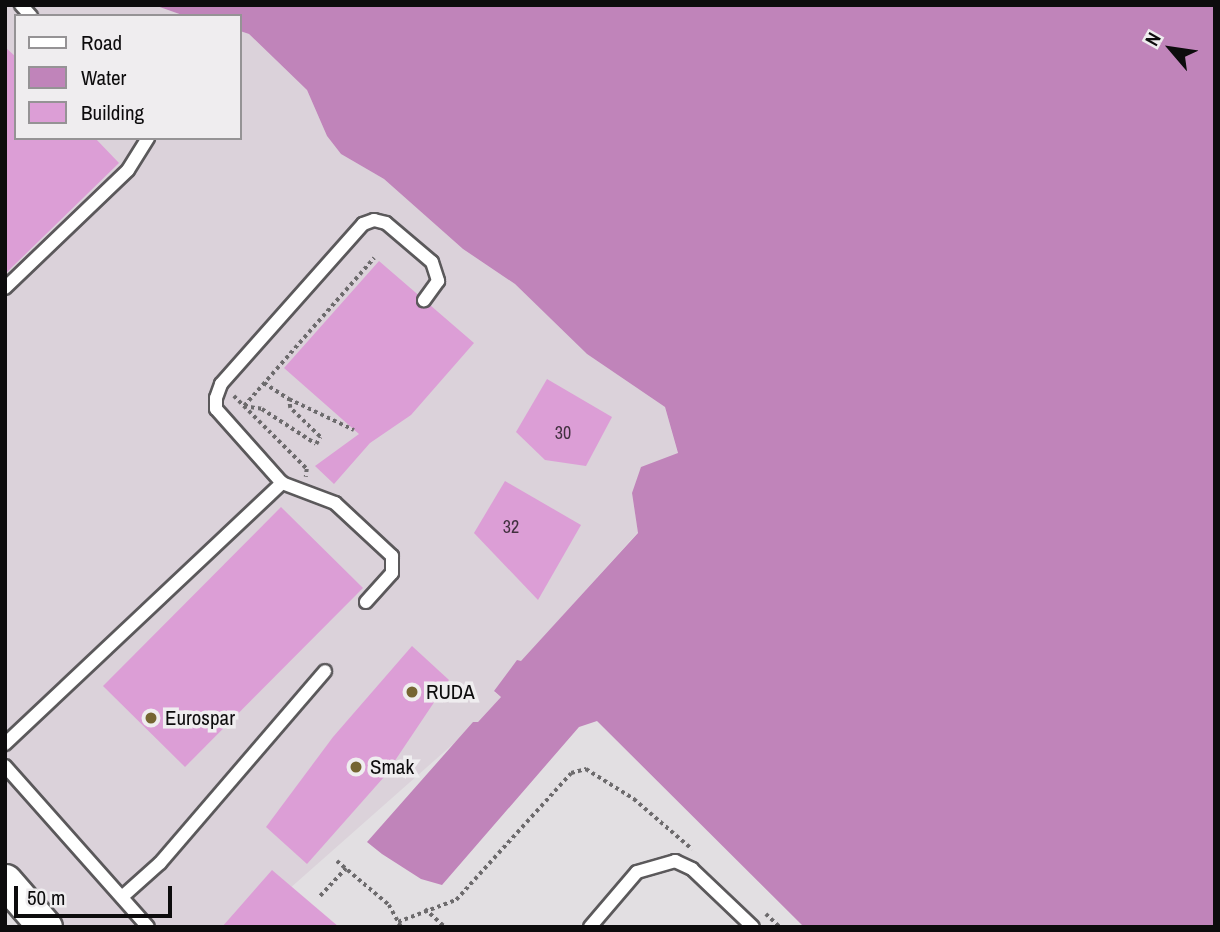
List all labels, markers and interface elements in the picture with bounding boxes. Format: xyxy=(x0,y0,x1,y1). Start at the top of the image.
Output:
legend xyxy=(14,14,242,140)
north arrow xyxy=(1136,14,1206,84)
text: Road xyxy=(81,28,122,57)
text: N xyxy=(1139,28,1167,50)
text: Water xyxy=(81,63,126,92)
text: Building xyxy=(81,98,144,127)
house number: 30 xyxy=(555,422,571,444)
house number: 32 xyxy=(503,516,519,538)
place label: RUDA xyxy=(426,679,475,705)
marker: RUDA xyxy=(404,684,420,700)
place label: Eurospar xyxy=(165,705,235,731)
marker: Eurospar xyxy=(143,710,159,726)
place label: Smak xyxy=(370,754,414,780)
marker: Smak xyxy=(348,759,364,775)
scale bar xyxy=(18,872,175,916)
text: 50 m xyxy=(27,883,65,912)

